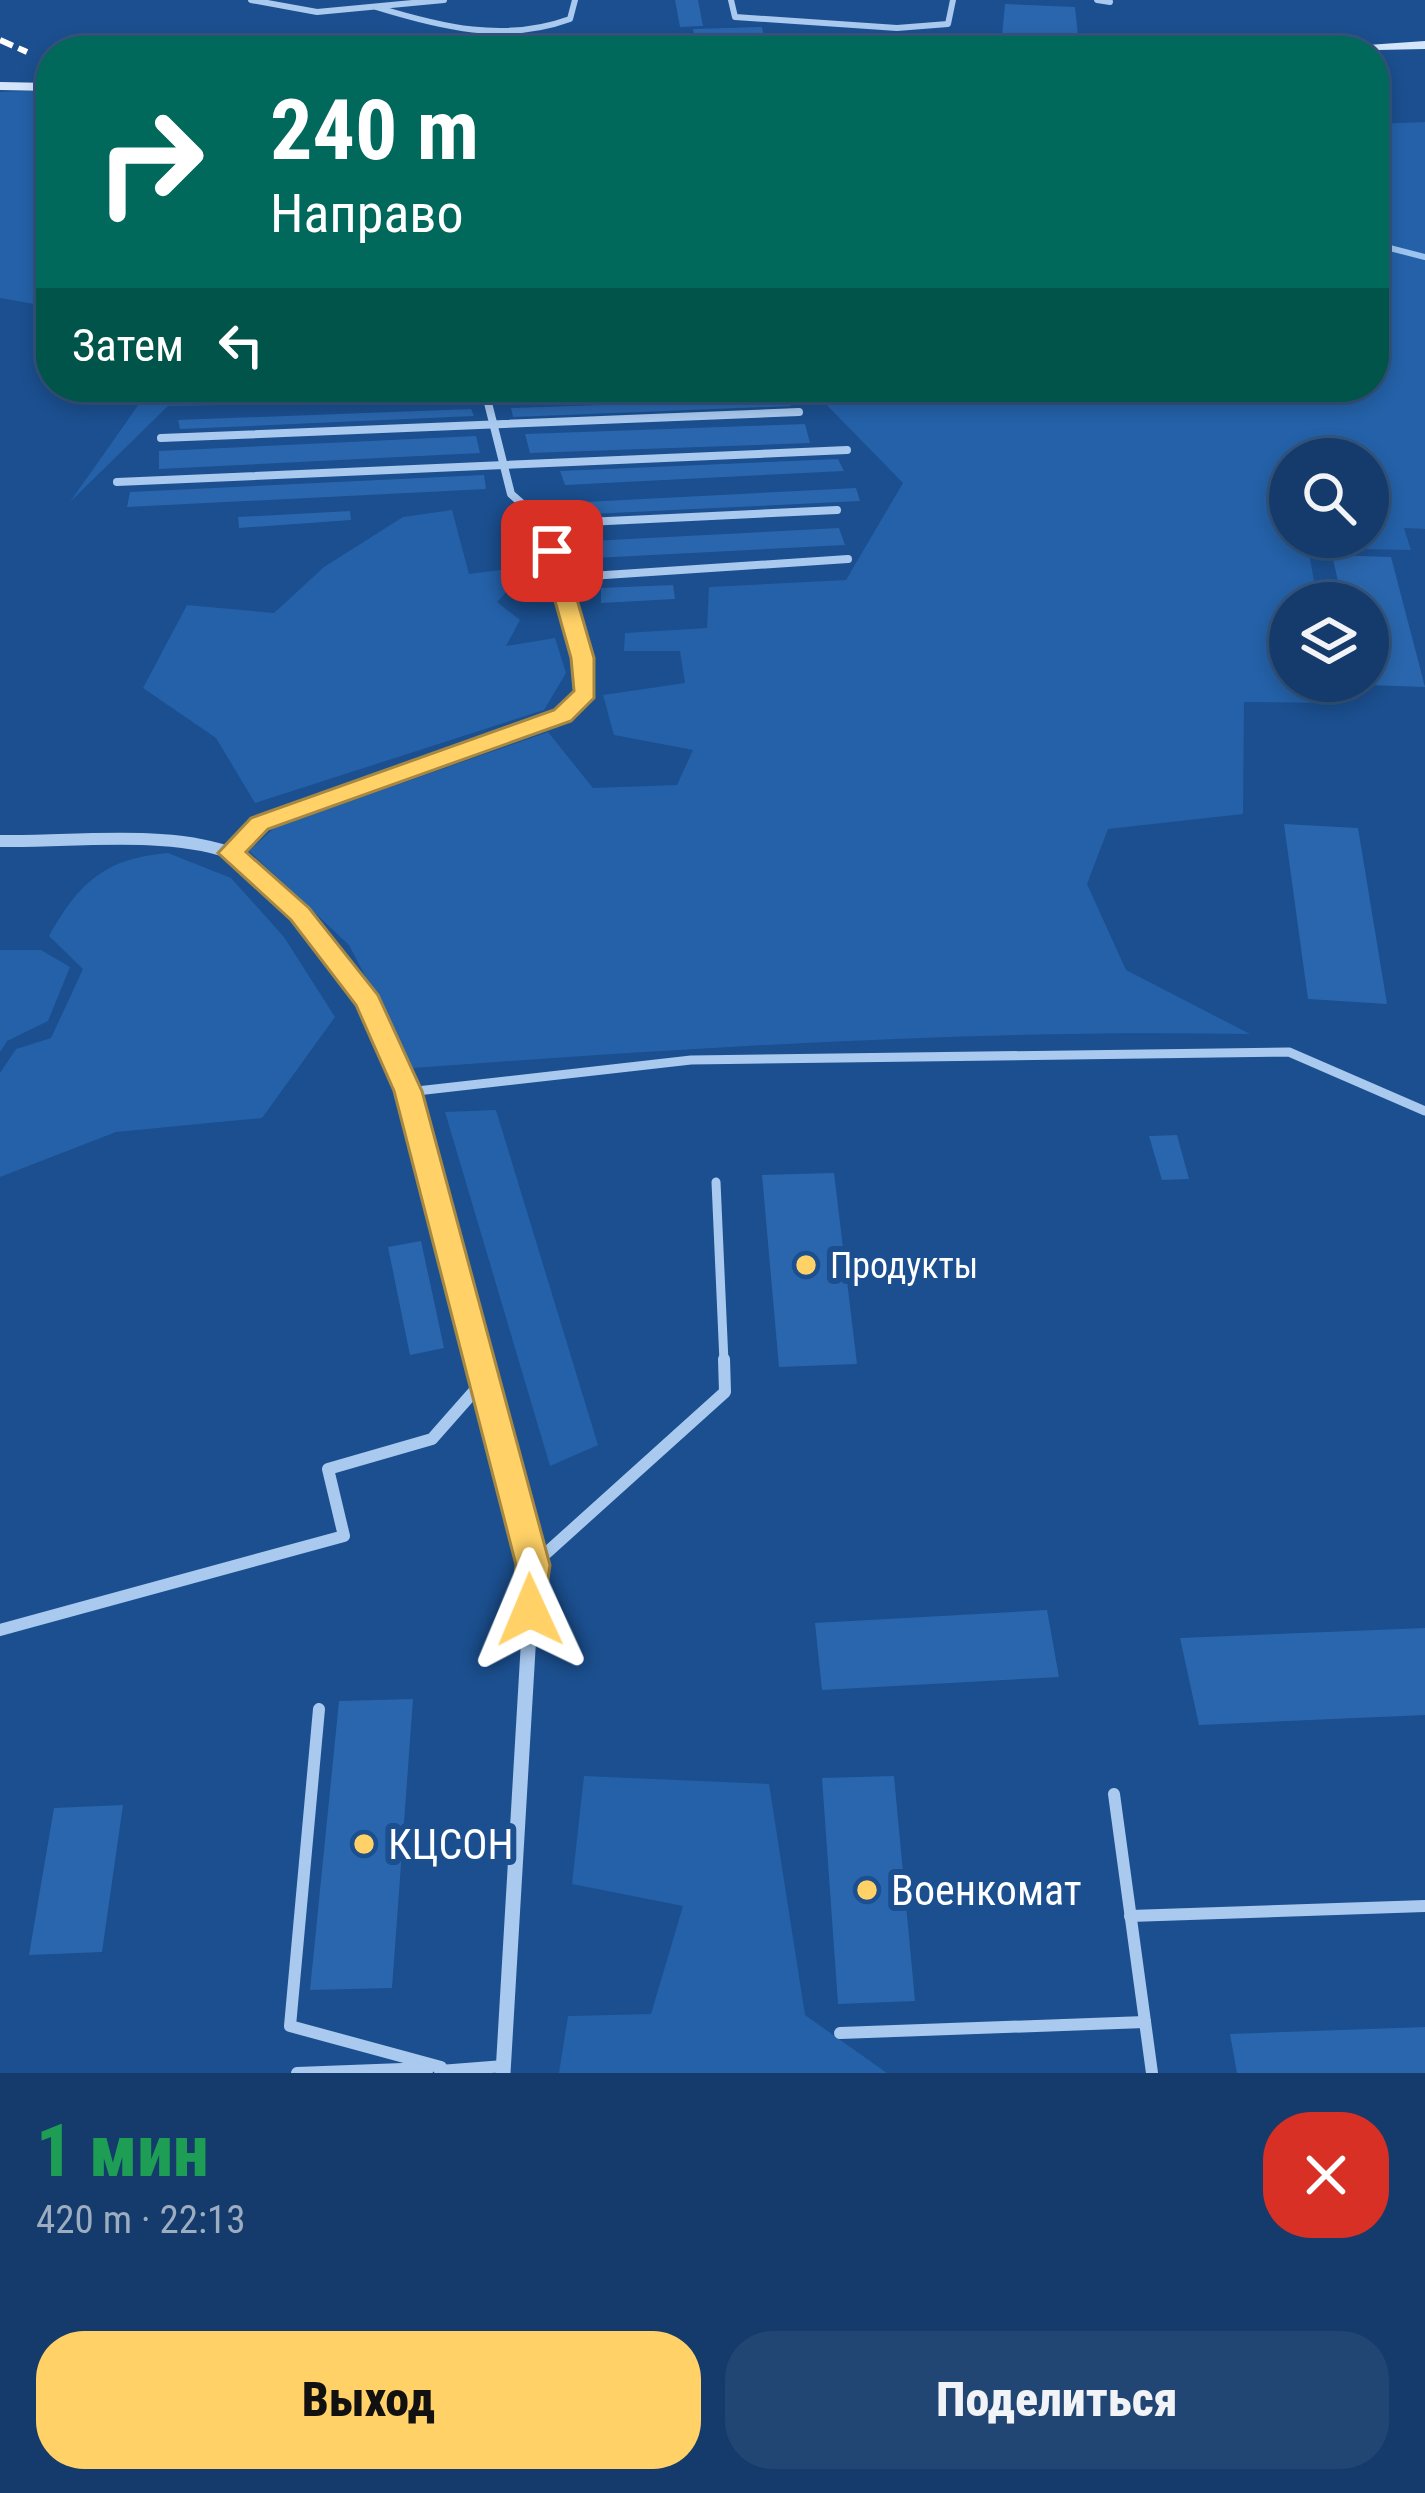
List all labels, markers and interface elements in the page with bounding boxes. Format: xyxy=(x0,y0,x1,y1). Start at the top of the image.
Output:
text: 240 m xyxy=(270,81,479,180)
icon: right xyxy=(72,84,228,240)
text: Направо xyxy=(270,182,464,245)
icon: left xyxy=(208,312,274,378)
text: Затем xyxy=(72,319,184,372)
map controls xyxy=(1269,438,1389,702)
button: search xyxy=(1269,438,1389,558)
pin xyxy=(501,500,603,602)
icon: arrive xyxy=(519,518,585,584)
button: layers xyxy=(1269,582,1389,702)
place label: Продукты xyxy=(830,1245,978,1287)
marker: Продукты xyxy=(793,1252,819,1278)
position arrow xyxy=(467,1547,593,1673)
place label: КЦСОН xyxy=(388,1820,514,1869)
marker: КЦСОН xyxy=(351,1831,377,1857)
place label: Военкомат xyxy=(891,1866,1082,1915)
marker: Военкомат xyxy=(854,1877,880,1903)
text: 1 мин xyxy=(36,2109,209,2194)
button: close xyxy=(1263,2112,1389,2238)
text: 420 m · 22:13 xyxy=(36,2197,246,2243)
button: Выход xyxy=(36,2331,701,2469)
button: Поделиться xyxy=(725,2331,1389,2469)

